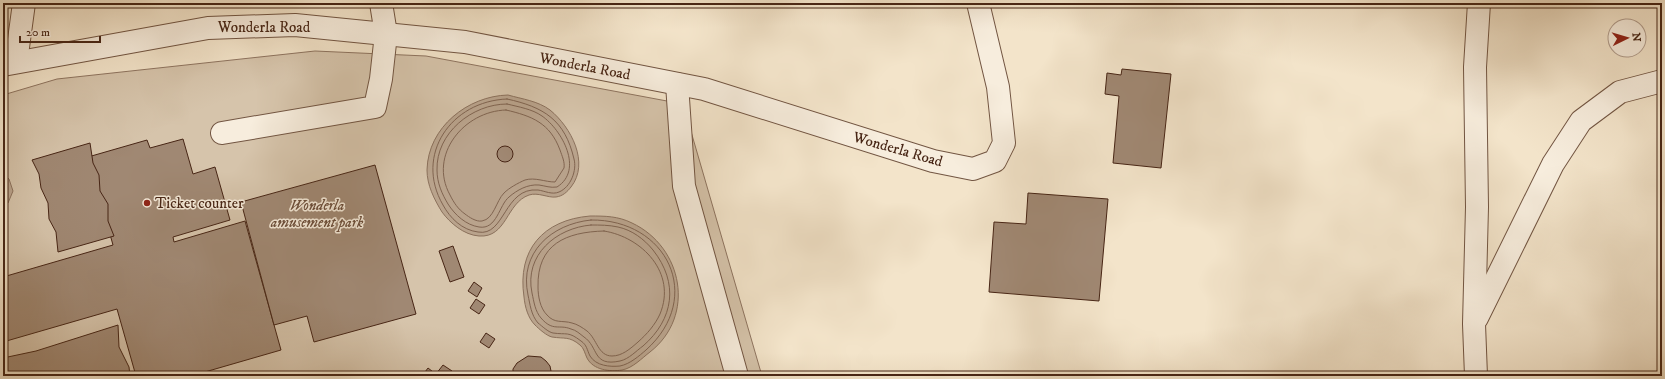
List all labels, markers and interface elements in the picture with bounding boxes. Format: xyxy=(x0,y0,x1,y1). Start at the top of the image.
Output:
scale bar xyxy=(20,18,100,44)
street label: Wonderla Road xyxy=(217,18,311,37)
north arrow xyxy=(1607,18,1647,58)
text: 20 m xyxy=(26,25,50,40)
text: N xyxy=(1629,32,1643,42)
street label: Wonderla Road xyxy=(537,48,633,85)
street label: Wonderla Road xyxy=(850,127,945,171)
place label: Ticket counter xyxy=(155,194,244,213)
park label: Wonderla amusement park xyxy=(270,196,364,232)
marker: Ticket counter xyxy=(142,198,152,208)

